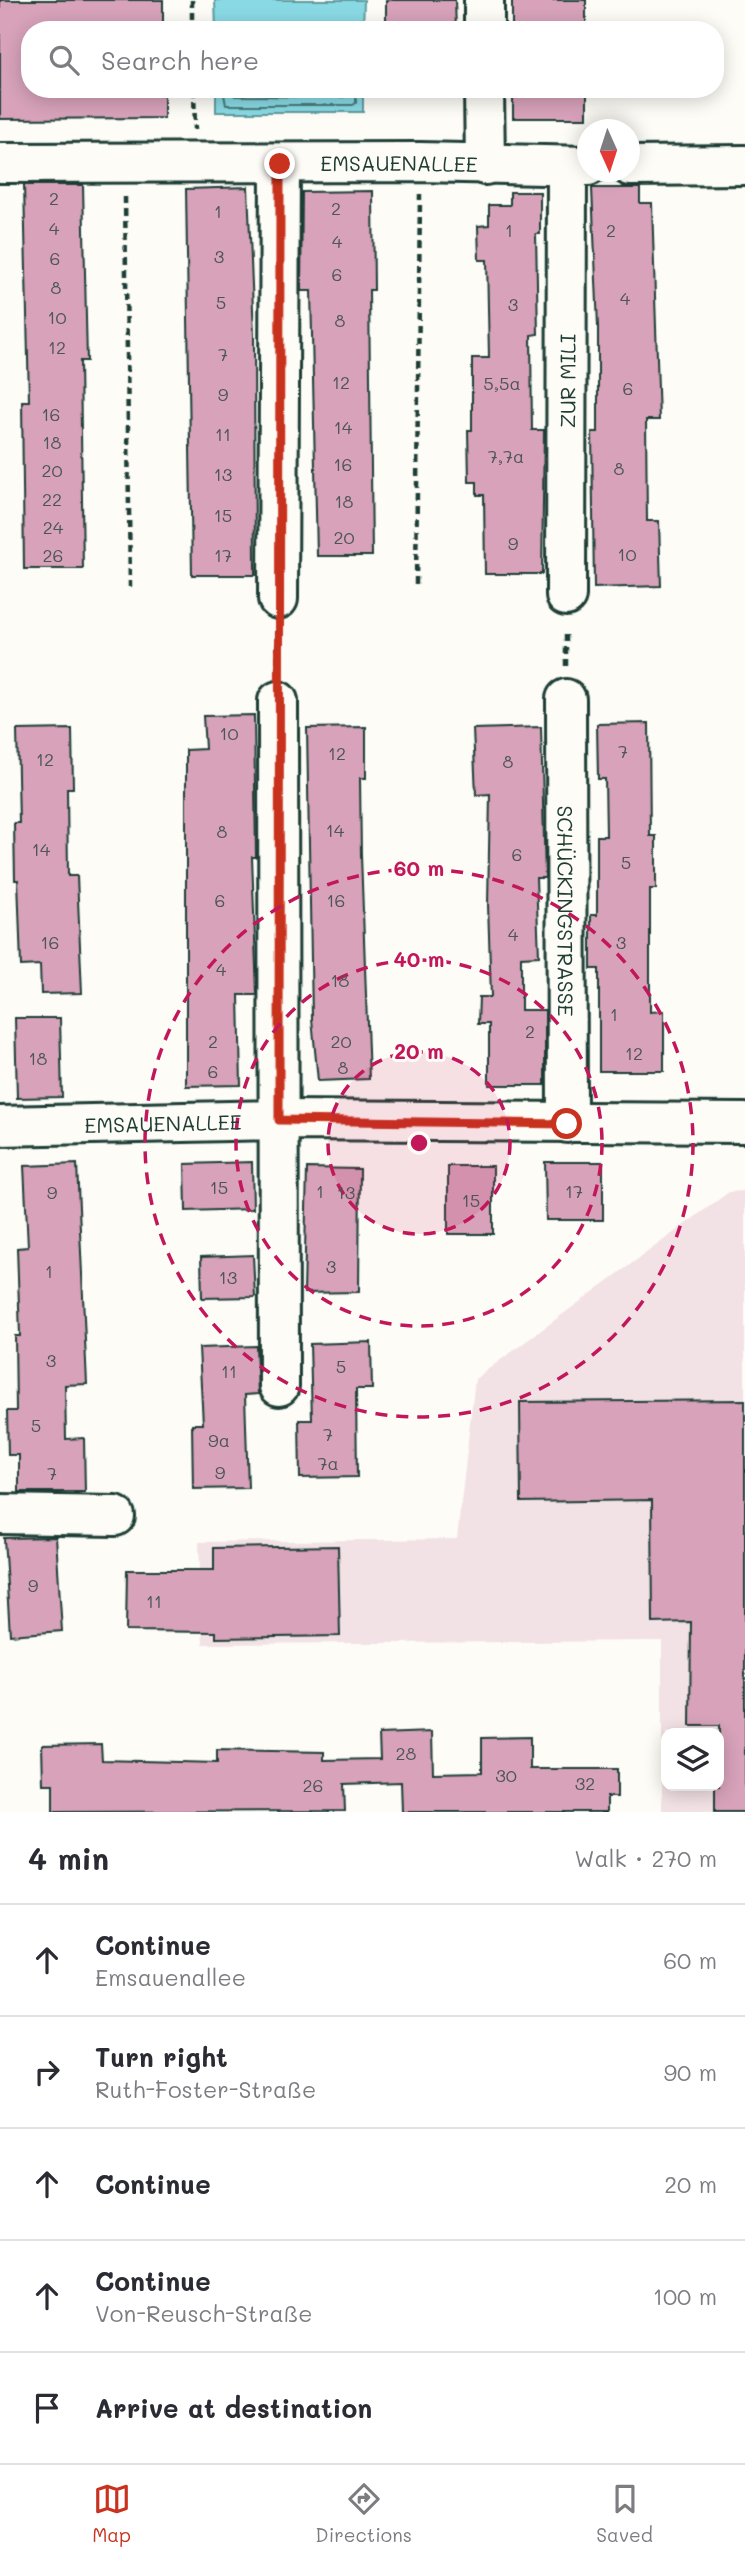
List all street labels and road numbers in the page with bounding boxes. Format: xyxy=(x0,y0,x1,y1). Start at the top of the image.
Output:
street label: EMSAUENALLEE xyxy=(320,148,478,177)
street label: ZUR MILI xyxy=(553,334,580,428)
street label: SCHÜCKINGSTRASSE xyxy=(553,805,580,1017)
street label: EMSAUENALLEE xyxy=(84,1107,242,1138)

